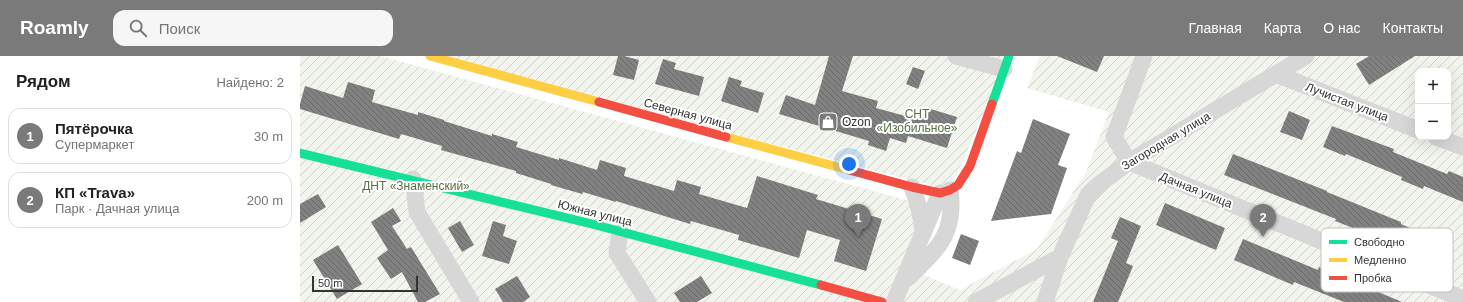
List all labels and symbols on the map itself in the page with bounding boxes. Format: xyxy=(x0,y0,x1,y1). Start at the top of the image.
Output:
street label: Лучистая улица xyxy=(1303,80,1391,124)
street label: Северная улица xyxy=(642,95,734,133)
park label: СНТ «Изобильное» xyxy=(877,107,958,135)
street label: Загородная улица xyxy=(1119,109,1213,173)
shop icon: Ozon xyxy=(817,111,839,133)
place label: Ozon xyxy=(842,115,871,129)
your location xyxy=(839,154,859,174)
street label: Дачная улица xyxy=(1158,169,1235,211)
park label: ДНТ «Знаменский» xyxy=(362,179,470,193)
street label: Южная улица xyxy=(556,197,634,229)
pin: 1 xyxy=(845,204,871,237)
pin: 2 xyxy=(1250,204,1276,237)
legend xyxy=(1321,228,1453,292)
text: Свободно xyxy=(1354,236,1405,248)
text: Медленно xyxy=(1354,254,1406,266)
text: Пробка xyxy=(1354,272,1392,284)
scale bar xyxy=(312,274,418,293)

